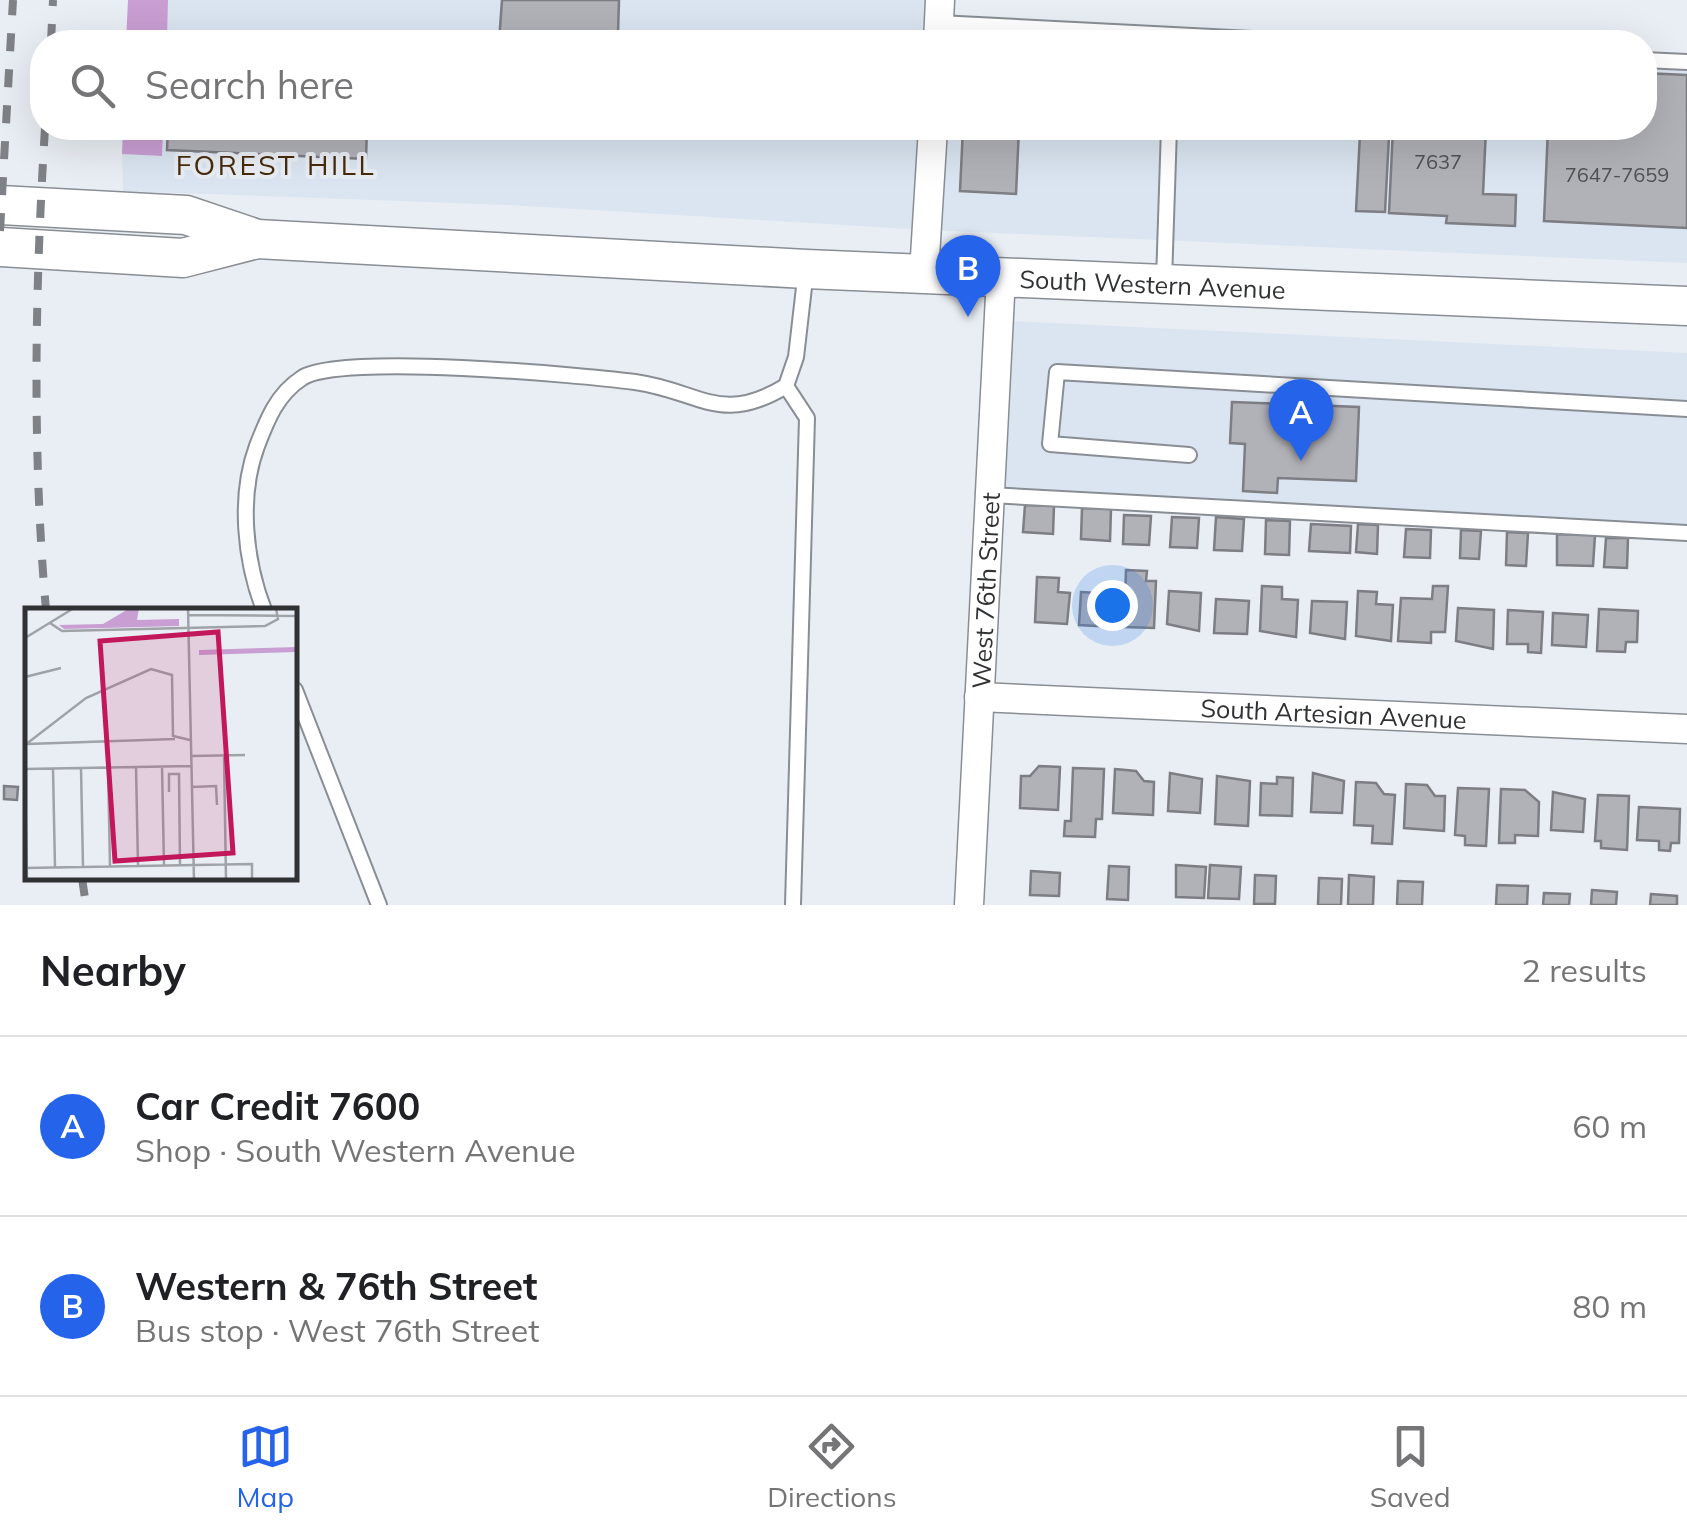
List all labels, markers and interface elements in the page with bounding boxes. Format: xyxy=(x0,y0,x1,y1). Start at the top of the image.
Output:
search box xyxy=(30,30,1657,140)
icon: search xyxy=(65,58,120,113)
text: Search here xyxy=(145,61,354,109)
district label: FOREST HILL xyxy=(176,147,376,182)
house number: 7637 xyxy=(1414,149,1462,174)
house number: 7647-7659 xyxy=(1565,162,1669,187)
pin: B xyxy=(936,234,1000,317)
street label: South Western Avenue xyxy=(1019,262,1286,305)
pin: A xyxy=(1268,378,1334,461)
street label: West 76th Street xyxy=(965,491,1005,689)
your location xyxy=(1087,580,1138,631)
inset map xyxy=(25,608,298,880)
street label: South Artesian Avenue xyxy=(1200,692,1467,735)
text: Nearby xyxy=(40,944,186,997)
text: 2 results xyxy=(1522,950,1647,990)
text: Car Credit 7600 xyxy=(135,1082,420,1130)
text: A xyxy=(60,1106,85,1146)
text: 60 m xyxy=(1572,1106,1647,1146)
text: Shop · South Western Avenue xyxy=(135,1130,576,1170)
text: Western & 76th Street xyxy=(135,1262,537,1310)
text: B xyxy=(61,1286,84,1326)
text: 80 m xyxy=(1572,1286,1647,1326)
text: Bus stop · West 76th Street xyxy=(135,1310,539,1350)
tab: Map xyxy=(237,1419,294,1514)
tab: Directions xyxy=(767,1419,897,1514)
tab: Saved xyxy=(1370,1419,1450,1514)

